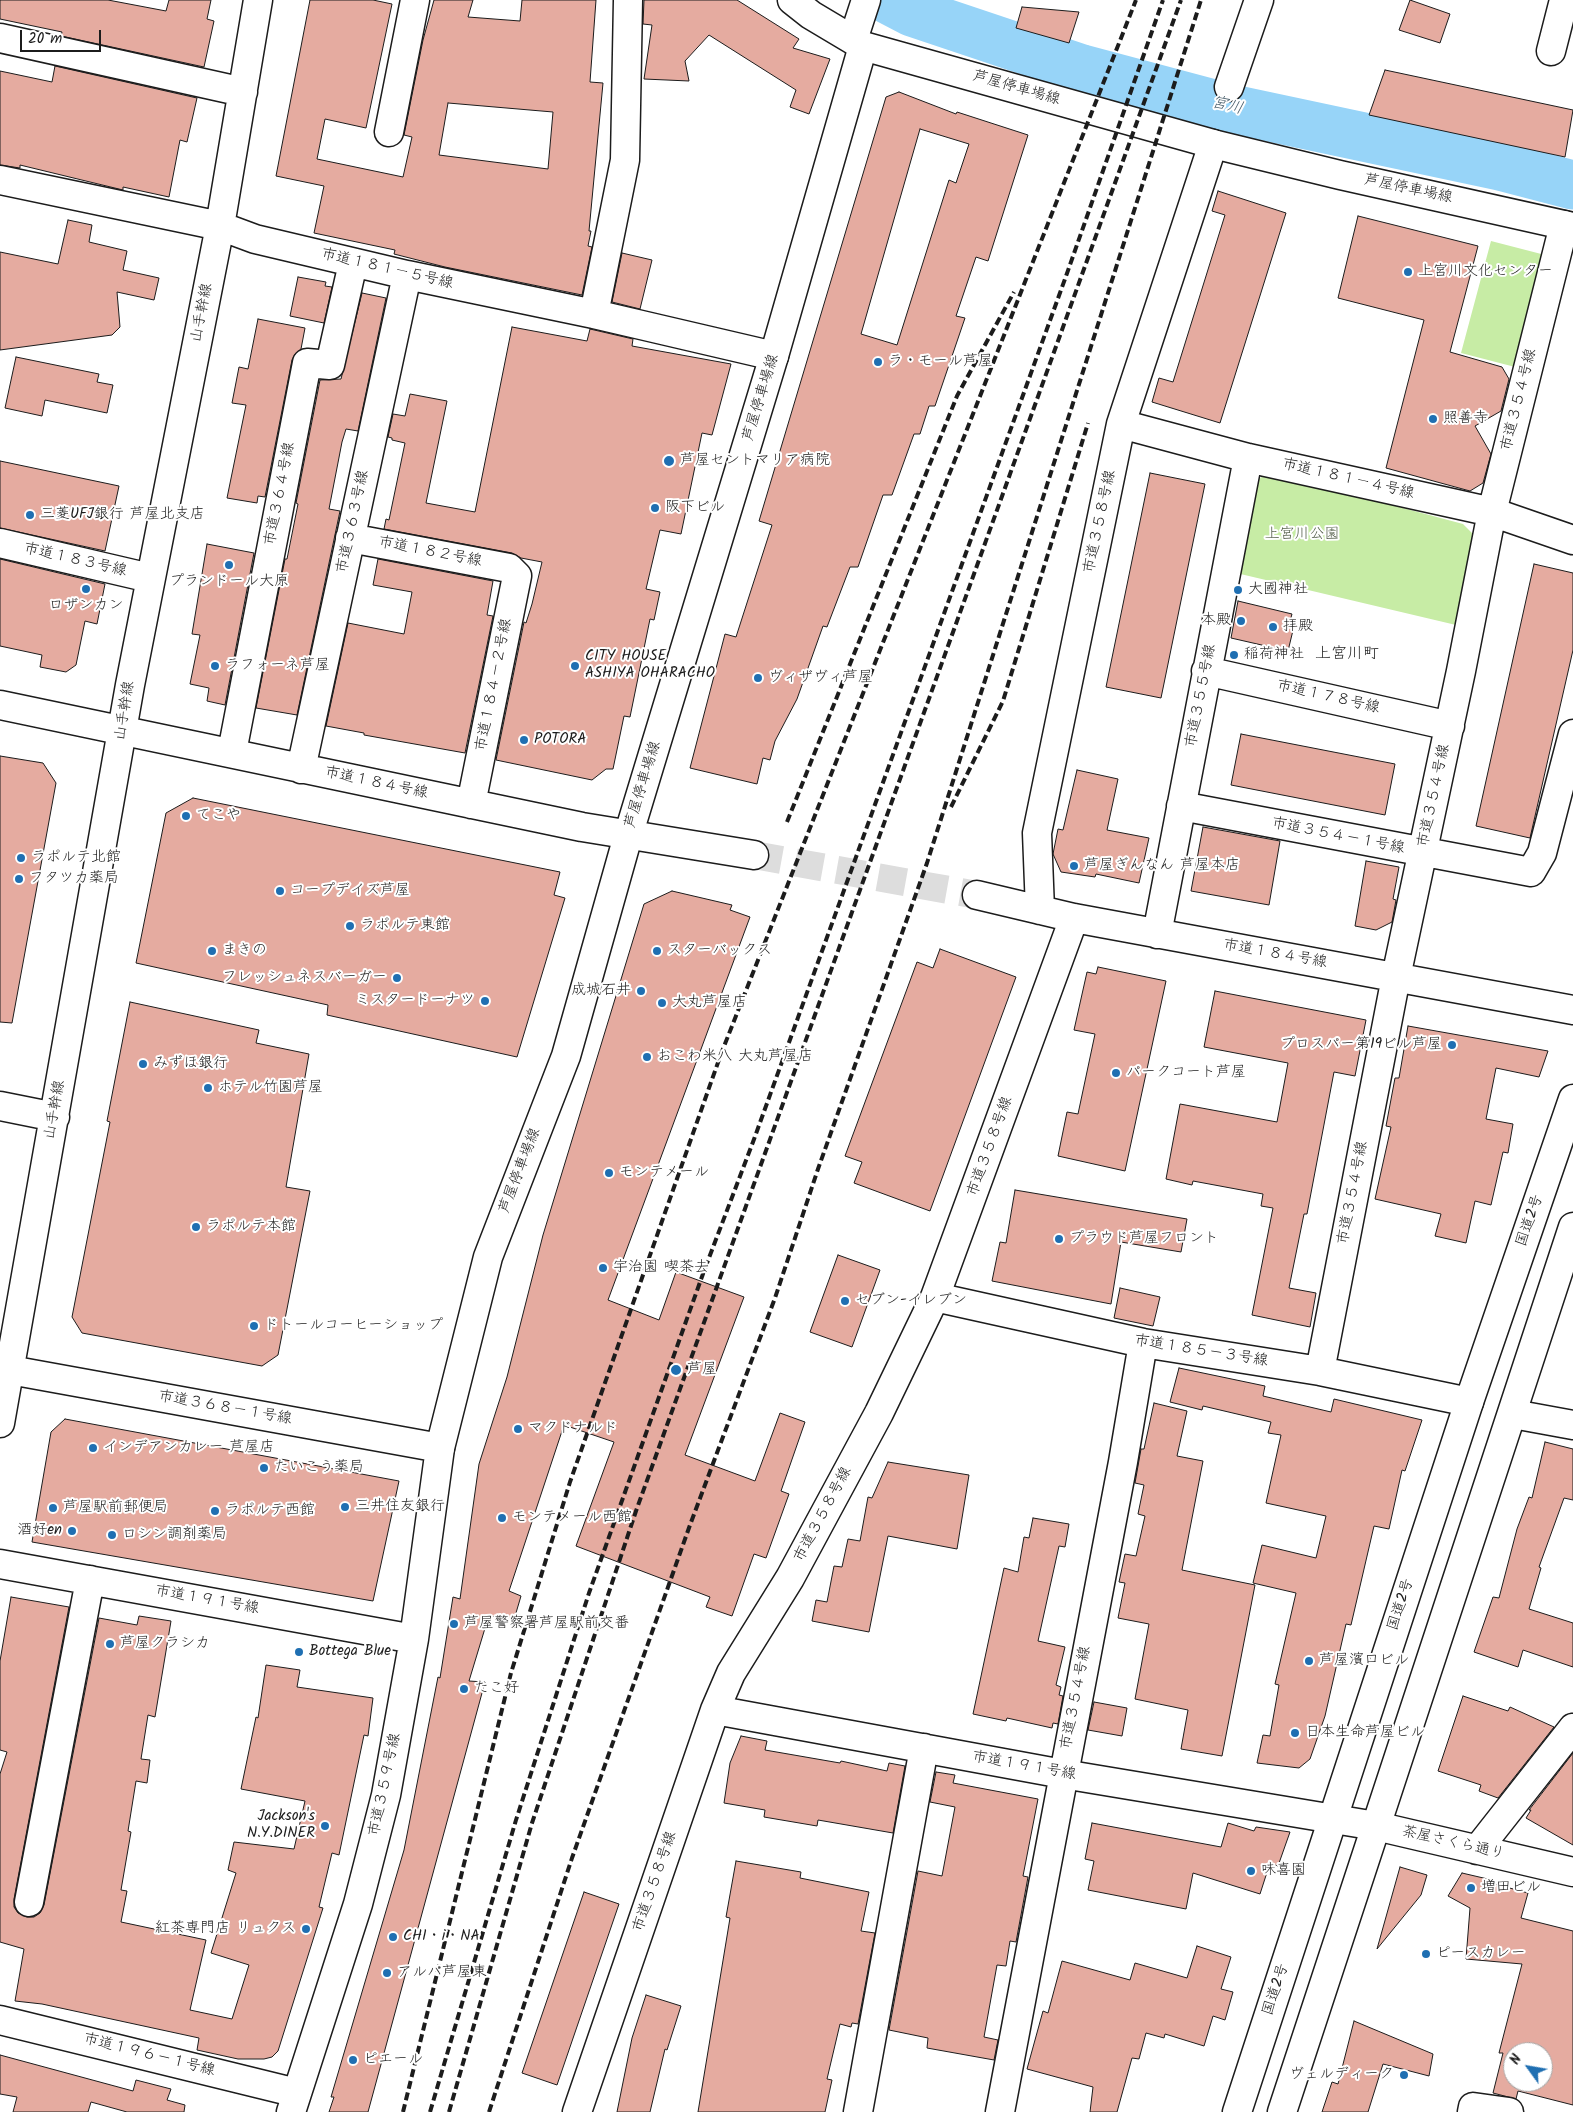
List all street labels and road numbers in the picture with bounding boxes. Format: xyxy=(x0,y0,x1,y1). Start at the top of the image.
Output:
street label: 芦屋停車場線 xyxy=(970,68,1062,110)
street label: 芦屋停車場線 xyxy=(1362,172,1454,208)
street label: 市道１８１－５号線 xyxy=(319,246,455,294)
street label: 山手幹線 xyxy=(188,282,218,344)
street label: 市道３５４号線 xyxy=(1499,347,1541,453)
street label: 芦屋停車場線 xyxy=(740,352,784,444)
street label: 市道３６４号線 xyxy=(262,441,300,547)
street label: 市道１８１－４号線 xyxy=(1280,456,1416,504)
street label: 市道３６３号線 xyxy=(334,469,374,575)
street label: 市道３５８号線 xyxy=(1081,469,1121,575)
street label: 市道１８２号線 xyxy=(377,534,483,572)
street label: 市道１８３号線 xyxy=(22,540,128,582)
street label: 市道１８４－２号線 xyxy=(473,617,517,753)
street label: 市道３５５号線 xyxy=(1183,643,1221,749)
street label: 市道１７８号線 xyxy=(1275,677,1381,719)
street label: 山手幹線 xyxy=(112,680,140,742)
street label: 芦屋停車場線 xyxy=(622,739,666,831)
street label: 市道３５４号線 xyxy=(1415,743,1455,849)
street label: 市道１８４号線 xyxy=(323,764,429,804)
street label: 市道３５４－１号線 xyxy=(1270,815,1406,859)
street label: 市道１８４号線 xyxy=(1222,937,1328,973)
street label: 山手幹線 xyxy=(42,1079,70,1141)
street label: 市道３５８号線 xyxy=(965,1095,1017,1199)
street label: 芦屋停車場線 xyxy=(496,1126,546,1216)
street label: 市道３５４号線 xyxy=(1335,1140,1373,1246)
street label: 国道2号 xyxy=(1514,1193,1548,1249)
street label: 市道１８５－３号線 xyxy=(1133,1333,1269,1371)
street label: 市道３６８－１号線 xyxy=(157,1388,293,1430)
street label: 市道３５８号線 xyxy=(791,1464,857,1566)
street label: 国道2号 xyxy=(1385,1577,1419,1633)
street label: 市道１９１号線 xyxy=(154,1583,260,1619)
street label: 市道３５４号線 xyxy=(1058,1645,1096,1751)
street label: 市道３５９号線 xyxy=(366,1732,406,1838)
street label: 市道１９１号線 xyxy=(971,1749,1077,1785)
street label: 茶屋さくら通り xyxy=(1400,1823,1506,1865)
street label: 市道３５８号線 xyxy=(630,1829,682,1935)
street label: 国道2号 xyxy=(1260,1962,1294,2018)
street label: 市道１９６－１号線 xyxy=(81,2031,217,2081)

